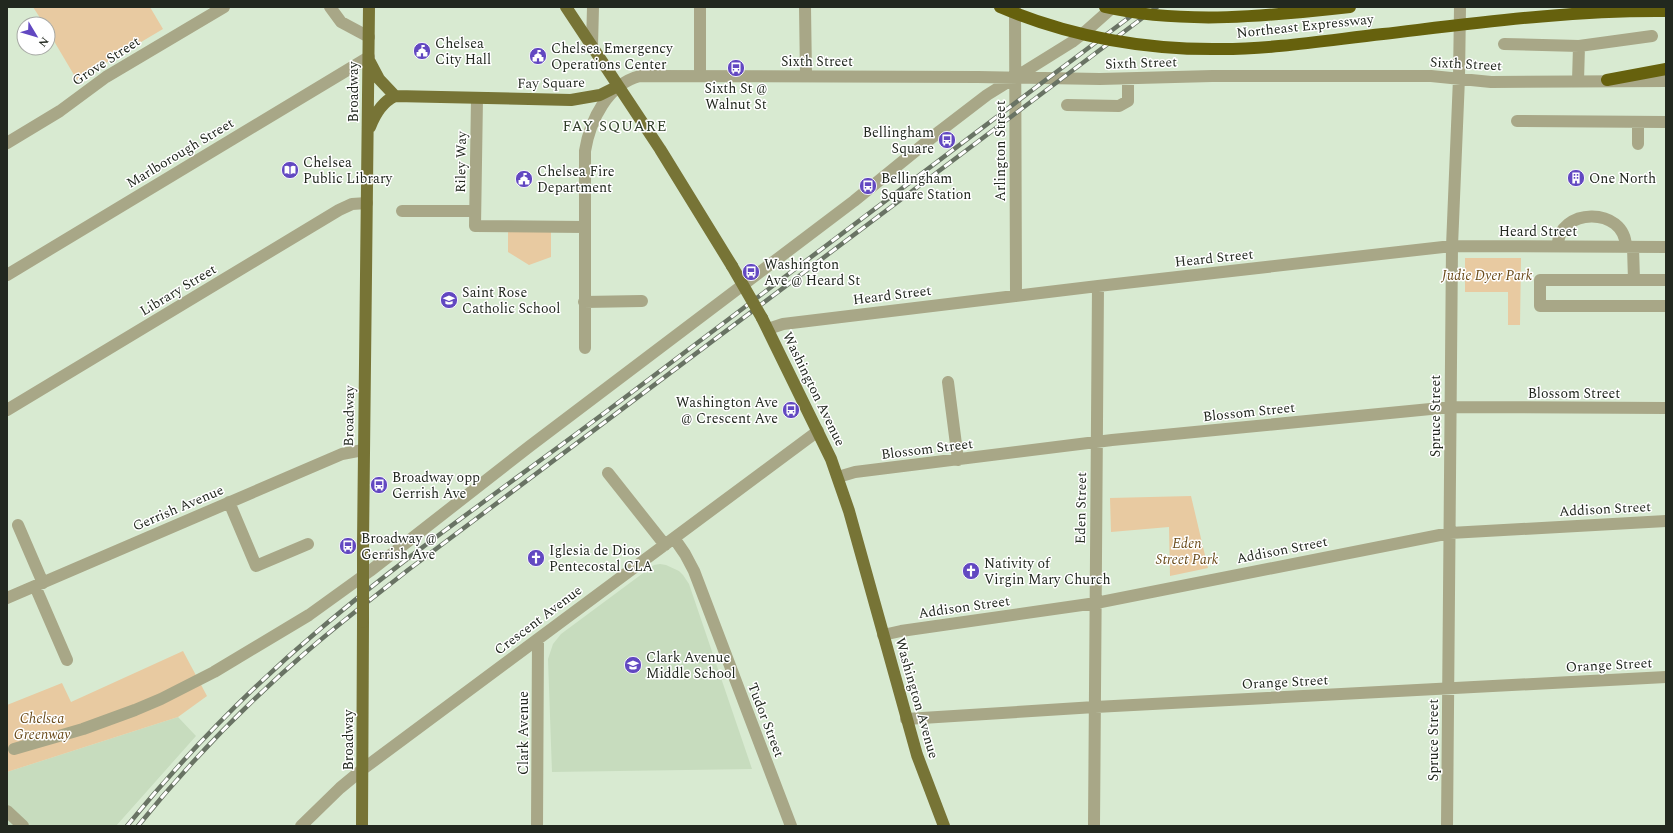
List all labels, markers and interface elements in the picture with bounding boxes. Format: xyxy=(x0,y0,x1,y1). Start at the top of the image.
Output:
street label: Northeast Expressway xyxy=(1235,8,1376,44)
north arrow xyxy=(16,16,56,56)
street label: Grove Street xyxy=(68,31,144,91)
text: N xyxy=(34,33,53,51)
place label: Chelsea City Hall xyxy=(435,33,491,70)
place label: Chelsea Emergency Operations Center xyxy=(551,38,674,75)
public building icon: Chelsea City Hall xyxy=(412,41,432,61)
public building icon: Chelsea Emergency Operations Center xyxy=(528,46,548,66)
street label: Sixth Street xyxy=(781,51,853,72)
street label: Sixth Street xyxy=(1105,51,1177,75)
street label: Sixth Street xyxy=(1429,52,1503,76)
bus stop icon: Sixth St @ Walnut St xyxy=(726,58,746,78)
street label: Broadway xyxy=(343,60,364,123)
street label: Fay Square xyxy=(517,72,585,94)
place label: Sixth St @ Walnut St xyxy=(705,78,767,115)
street label: Arlington Street xyxy=(990,100,1011,202)
street label: Marlborough Street xyxy=(122,112,238,193)
district label: FAY SQUARE xyxy=(563,115,667,138)
place label: Bellingham Square xyxy=(863,122,934,159)
street label: Riley Way xyxy=(450,130,472,193)
bus stop icon: Bellingham Square xyxy=(937,130,957,150)
place label: Chelsea Public Library xyxy=(303,152,394,189)
library icon: Chelsea Public Library xyxy=(280,160,300,180)
place label: Chelsea Fire Department xyxy=(537,161,615,198)
place label: Bellingham Square Station xyxy=(881,168,971,205)
building icon: One North xyxy=(1566,168,1586,188)
place label: One North xyxy=(1589,168,1656,189)
public building icon: Chelsea Fire Department xyxy=(514,169,534,189)
bus stop icon: Bellingham Square Station xyxy=(858,176,878,196)
street label: Heard Street xyxy=(1499,221,1577,242)
street label: Heard Street xyxy=(1174,243,1254,273)
place label: Washington Ave @ Heard St xyxy=(764,254,860,291)
street label: Library Street xyxy=(136,259,220,321)
bus stop icon: Washington Ave @ Heard St xyxy=(741,262,761,282)
park label: Judie Dyer Park xyxy=(1441,265,1533,286)
street label: Heard Street xyxy=(852,280,932,310)
place label: Saint Rose Catholic School xyxy=(462,282,560,319)
school or university icon: Saint Rose Catholic School xyxy=(439,290,459,310)
street label: Washington Avenue xyxy=(777,328,851,450)
street label: Spruce Street xyxy=(1425,375,1446,457)
street label: Blossom Street xyxy=(1528,383,1620,404)
street label: Broadway xyxy=(338,384,360,447)
place label: Washington Ave @ Crescent Ave xyxy=(676,392,778,429)
street label: Blossom Street xyxy=(1202,397,1296,427)
bus stop icon: Washington Ave @ Crescent Ave xyxy=(781,400,801,420)
street label: Blossom Street xyxy=(880,433,974,465)
place label: Broadway opp Gerrish Ave xyxy=(392,467,480,504)
street label: Eden Street xyxy=(1070,472,1092,544)
bus stop icon: Broadway opp Gerrish Ave xyxy=(369,475,389,495)
street label: Gerrish Avenue xyxy=(129,479,227,537)
street label: Addison Street xyxy=(1558,496,1652,522)
place label: Broadway @ Gerrish Ave xyxy=(361,528,437,565)
street label: Addison Street xyxy=(1235,531,1329,569)
park label: Eden Street Park xyxy=(1156,533,1219,570)
bus stop icon: Broadway @ Gerrish Ave xyxy=(338,536,358,556)
place label: Iglesia de Dios Pentecostal CLA xyxy=(549,540,654,577)
church icon: Iglesia de Dios Pentecostal CLA xyxy=(526,548,546,568)
place label: Nativity of Virgin Mary Church xyxy=(984,553,1111,590)
church icon: Nativity of Virgin Mary Church xyxy=(961,561,981,581)
street label: Crescent Avenue xyxy=(490,580,586,660)
street label: Addison Street xyxy=(917,590,1011,624)
street label: Washington Avenue xyxy=(890,635,944,761)
place label: Clark Avenue Middle School xyxy=(646,647,736,684)
street label: Orange Street xyxy=(1565,652,1653,678)
school or university icon: Clark Avenue Middle School xyxy=(623,655,643,675)
street label: Orange Street xyxy=(1241,669,1329,695)
street label: Tudor Street xyxy=(742,680,790,760)
street label: Clark Avenue xyxy=(513,691,534,775)
street label: Spruce Street xyxy=(1423,699,1444,781)
park label: Chelsea Greenway xyxy=(14,708,71,745)
street label: Broadway xyxy=(338,708,359,771)

